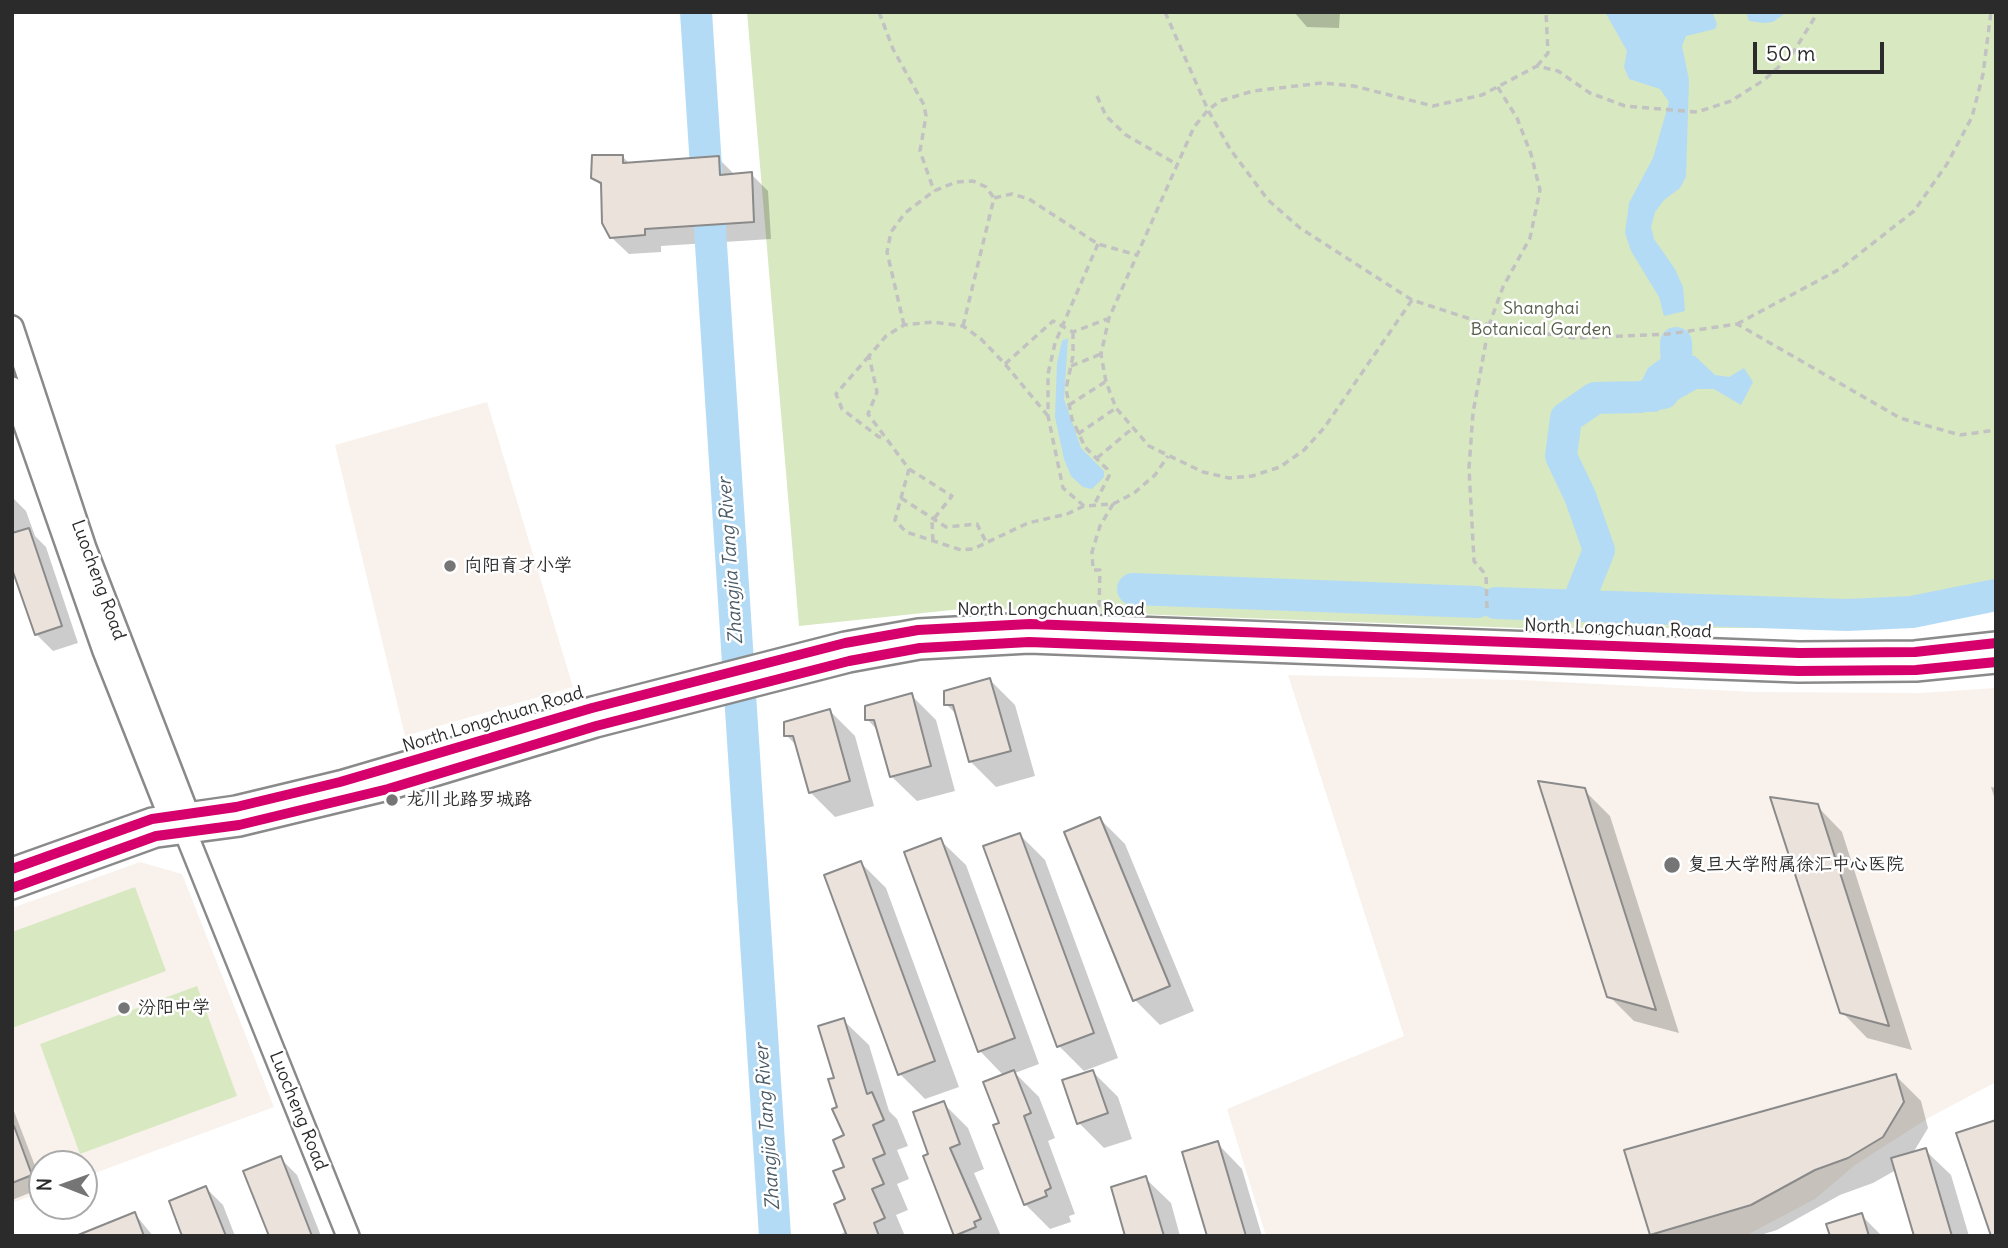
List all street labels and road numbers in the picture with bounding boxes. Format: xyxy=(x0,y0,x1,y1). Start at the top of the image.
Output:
street label: Luocheng Road xyxy=(66,517,130,643)
street label: North Longchuan Road xyxy=(957,599,1145,621)
street label: North Longchuan Road xyxy=(1524,615,1712,643)
street label: North Longchuan Road xyxy=(400,682,586,758)
street label: Luocheng Road xyxy=(264,1048,332,1174)

